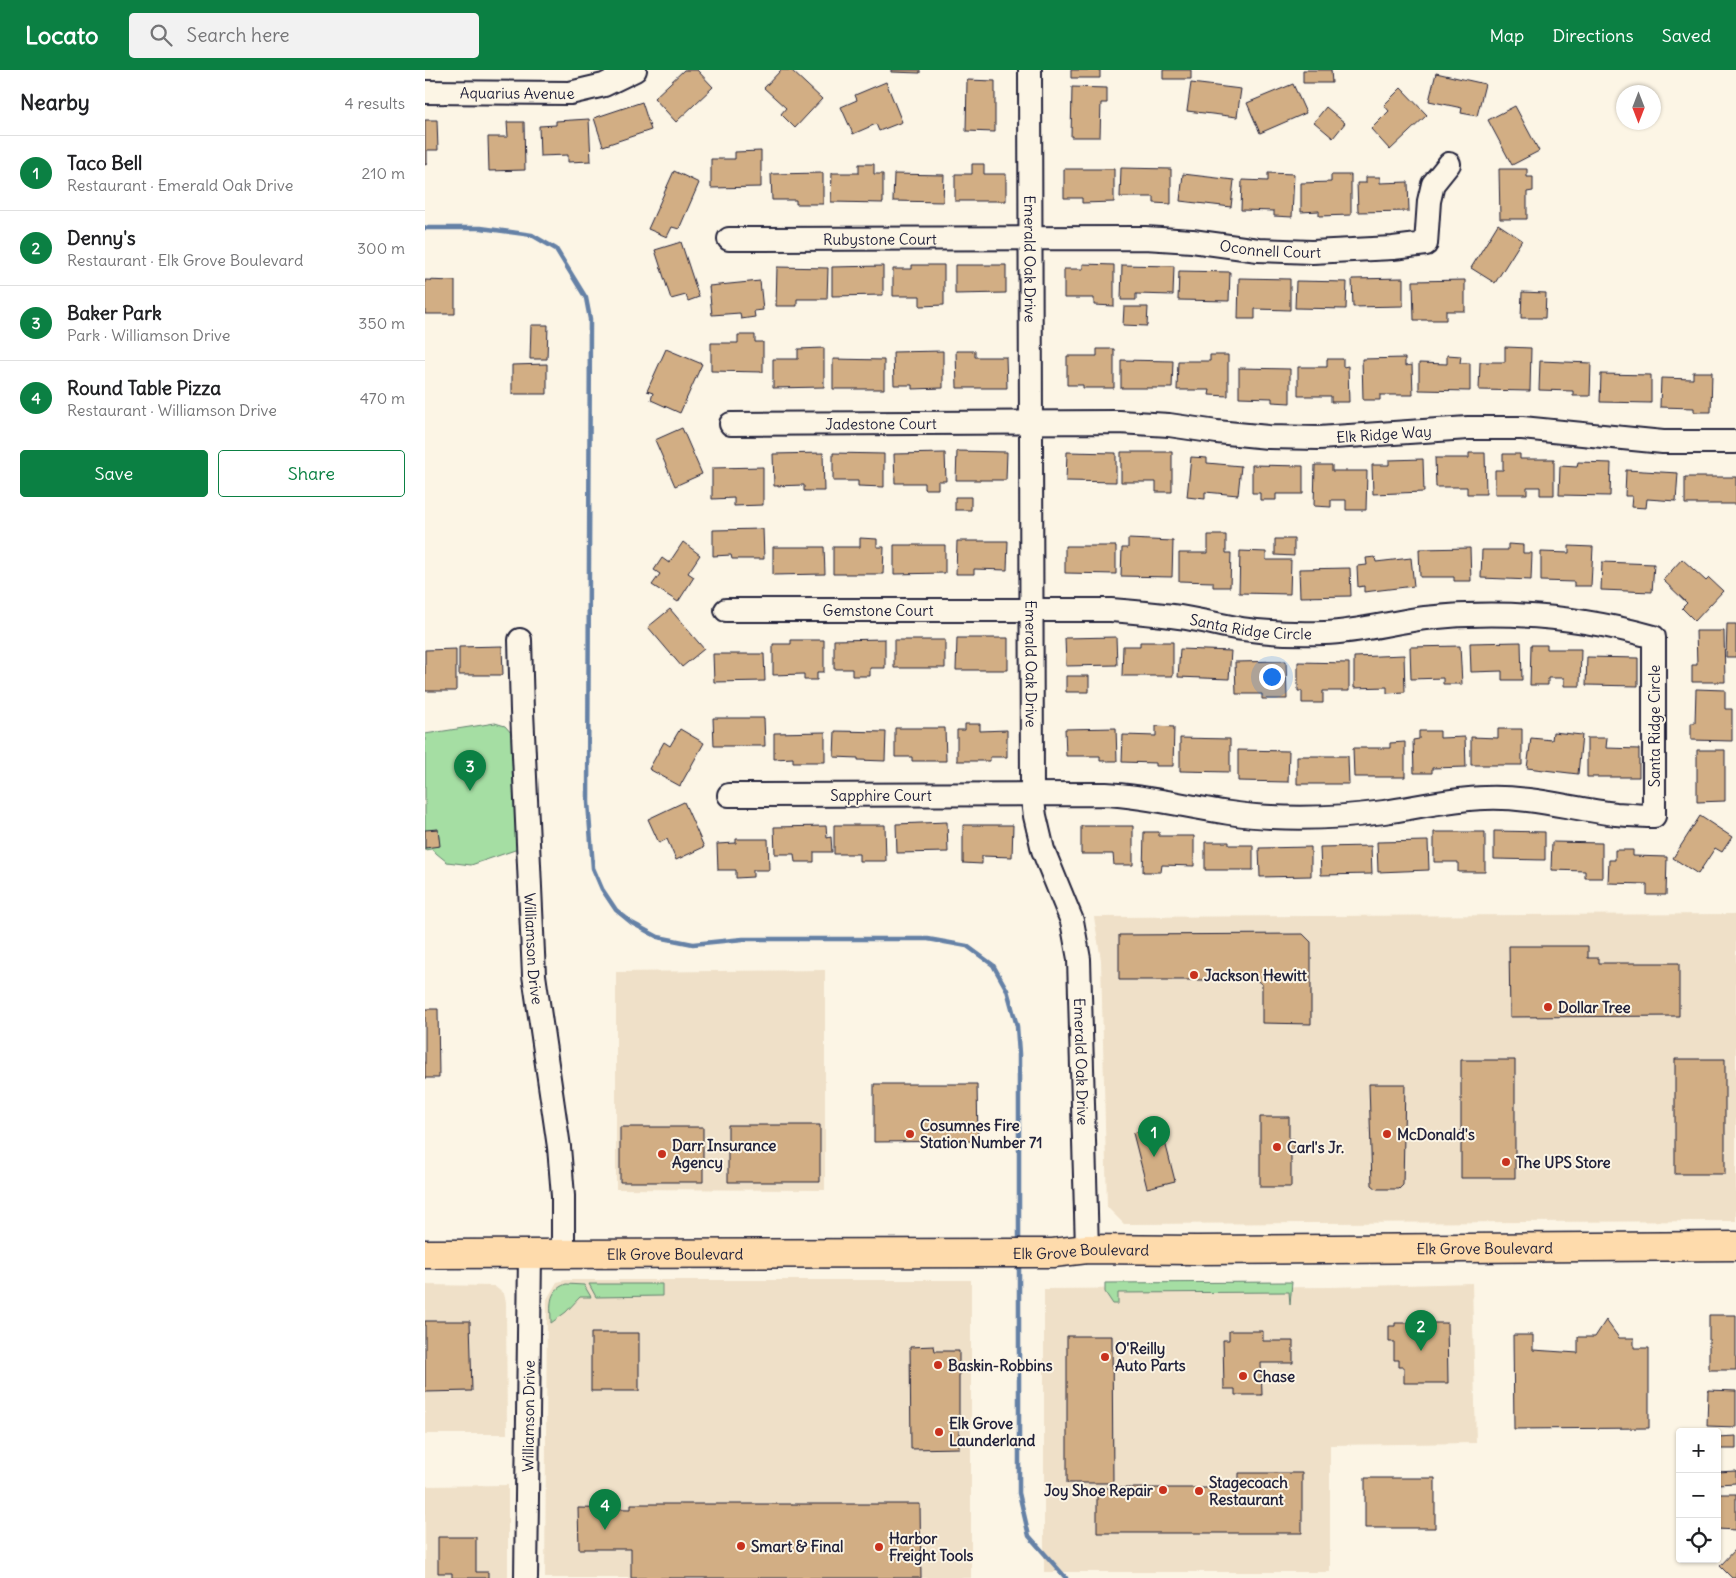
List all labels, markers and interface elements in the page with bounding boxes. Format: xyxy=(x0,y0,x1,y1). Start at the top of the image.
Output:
search box xyxy=(129,13,479,58)
text: Locato xyxy=(25,20,99,50)
icon: search xyxy=(147,21,175,49)
text: Search here xyxy=(187,23,290,47)
text: Map xyxy=(1489,24,1524,47)
text: Directions xyxy=(1552,24,1634,47)
text: Saved xyxy=(1662,24,1711,47)
street label: Aquarius Avenue xyxy=(460,83,576,103)
north arrow xyxy=(1616,85,1661,130)
text: Nearby xyxy=(20,89,90,116)
text: 4 results xyxy=(344,93,405,113)
text: Taco Bell xyxy=(67,151,142,175)
text: 1 xyxy=(33,163,39,183)
text: 210 m xyxy=(362,163,405,183)
text: Restaurant · Emerald Oak Drive xyxy=(67,175,293,195)
street label: Emerald Oak Drive xyxy=(1021,195,1040,323)
text: Denny's xyxy=(67,226,136,250)
street label: Rubystone Court xyxy=(823,229,937,248)
street label: Oconnell Court xyxy=(1219,235,1321,262)
text: 2 xyxy=(32,238,40,258)
text: 300 m xyxy=(357,238,405,258)
text: Restaurant · Elk Grove Boulevard xyxy=(67,250,303,270)
text: Baker Park xyxy=(67,301,162,325)
text: 3 xyxy=(31,313,41,333)
text: 350 m xyxy=(358,313,405,333)
text: Park · Williamson Drive xyxy=(67,325,230,345)
text: Round Table Pizza xyxy=(67,376,221,400)
text: 4 xyxy=(31,388,41,408)
text: 470 m xyxy=(360,388,405,408)
text: Restaurant · Williamson Drive xyxy=(67,400,277,420)
street label: Jadestone Court xyxy=(825,413,937,433)
street label: Elk Ridge Way xyxy=(1336,421,1432,446)
button: Save xyxy=(20,450,208,497)
button: Share xyxy=(218,450,405,497)
street label: Emerald Oak Drive xyxy=(1022,600,1041,728)
street label: Gemstone Court xyxy=(823,601,933,620)
street label: Santa Ridge Circle xyxy=(1188,609,1312,643)
your location xyxy=(1259,664,1285,690)
street label: Santa Ridge Circle xyxy=(1645,665,1664,787)
pin: 3 xyxy=(454,750,486,791)
street label: Sapphire Court xyxy=(830,786,932,805)
street label: Williamson Drive xyxy=(521,892,548,1006)
place label: Jackson Hewitt xyxy=(1204,966,1308,985)
marker: Jackson Hewitt xyxy=(1188,969,1200,981)
street label: Emerald Oak Drive xyxy=(1071,998,1093,1125)
place label: Dollar Tree xyxy=(1558,998,1631,1017)
marker: Dollar Tree xyxy=(1542,1001,1554,1013)
place label: Cosumnes Fire Station Number 71 xyxy=(920,1116,1042,1152)
pin: 1 xyxy=(1138,1116,1170,1157)
place label: McDonald's xyxy=(1397,1125,1475,1144)
marker: Cosumnes Fire Station Number 71 xyxy=(904,1128,916,1140)
marker: McDonald's xyxy=(1381,1128,1393,1140)
place label: Darr Insurance Agency xyxy=(672,1136,776,1173)
place label: Carl's Jr. xyxy=(1287,1138,1344,1157)
marker: Carl's Jr. xyxy=(1271,1141,1283,1153)
marker: Darr Insurance Agency xyxy=(656,1148,668,1160)
place label: The UPS Store xyxy=(1516,1153,1611,1172)
marker: The UPS Store xyxy=(1500,1156,1512,1168)
street label: Elk Grove Boulevard xyxy=(1416,1238,1553,1258)
street label: Elk Grove Boulevard xyxy=(1013,1239,1149,1263)
street label: Elk Grove Boulevard xyxy=(607,1244,744,1263)
pin: 2 xyxy=(1405,1310,1437,1351)
place label: O'Reilly Auto Parts xyxy=(1115,1339,1186,1375)
marker: O'Reilly Auto Parts xyxy=(1099,1351,1111,1363)
place label: Baskin-Robbins xyxy=(948,1356,1053,1375)
marker: Baskin-Robbins xyxy=(932,1359,944,1371)
street label: Williamson Drive xyxy=(518,1360,538,1472)
place label: Chase xyxy=(1253,1367,1295,1386)
marker: Chase xyxy=(1237,1370,1249,1382)
place label: Elk Grove Launderland xyxy=(949,1414,1036,1450)
marker: Elk Grove Launderland xyxy=(933,1426,945,1438)
map controls xyxy=(1676,1428,1721,1563)
button: + xyxy=(1676,1428,1721,1473)
place label: Stagecoach Restaurant xyxy=(1209,1473,1288,1509)
button: − xyxy=(1676,1473,1721,1518)
place label: Joy Shoe Repair xyxy=(1044,1481,1154,1501)
marker: Joy Shoe Repair xyxy=(1157,1484,1169,1496)
marker: Stagecoach Restaurant xyxy=(1193,1485,1205,1497)
pin: 4 xyxy=(589,1489,621,1530)
button: locate xyxy=(1676,1518,1721,1563)
place label: Harbor Freight Tools xyxy=(889,1529,974,1566)
place label: Smart & Final xyxy=(751,1537,843,1556)
marker: Smart & Final xyxy=(735,1540,747,1552)
marker: Harbor Freight Tools xyxy=(873,1541,885,1553)

